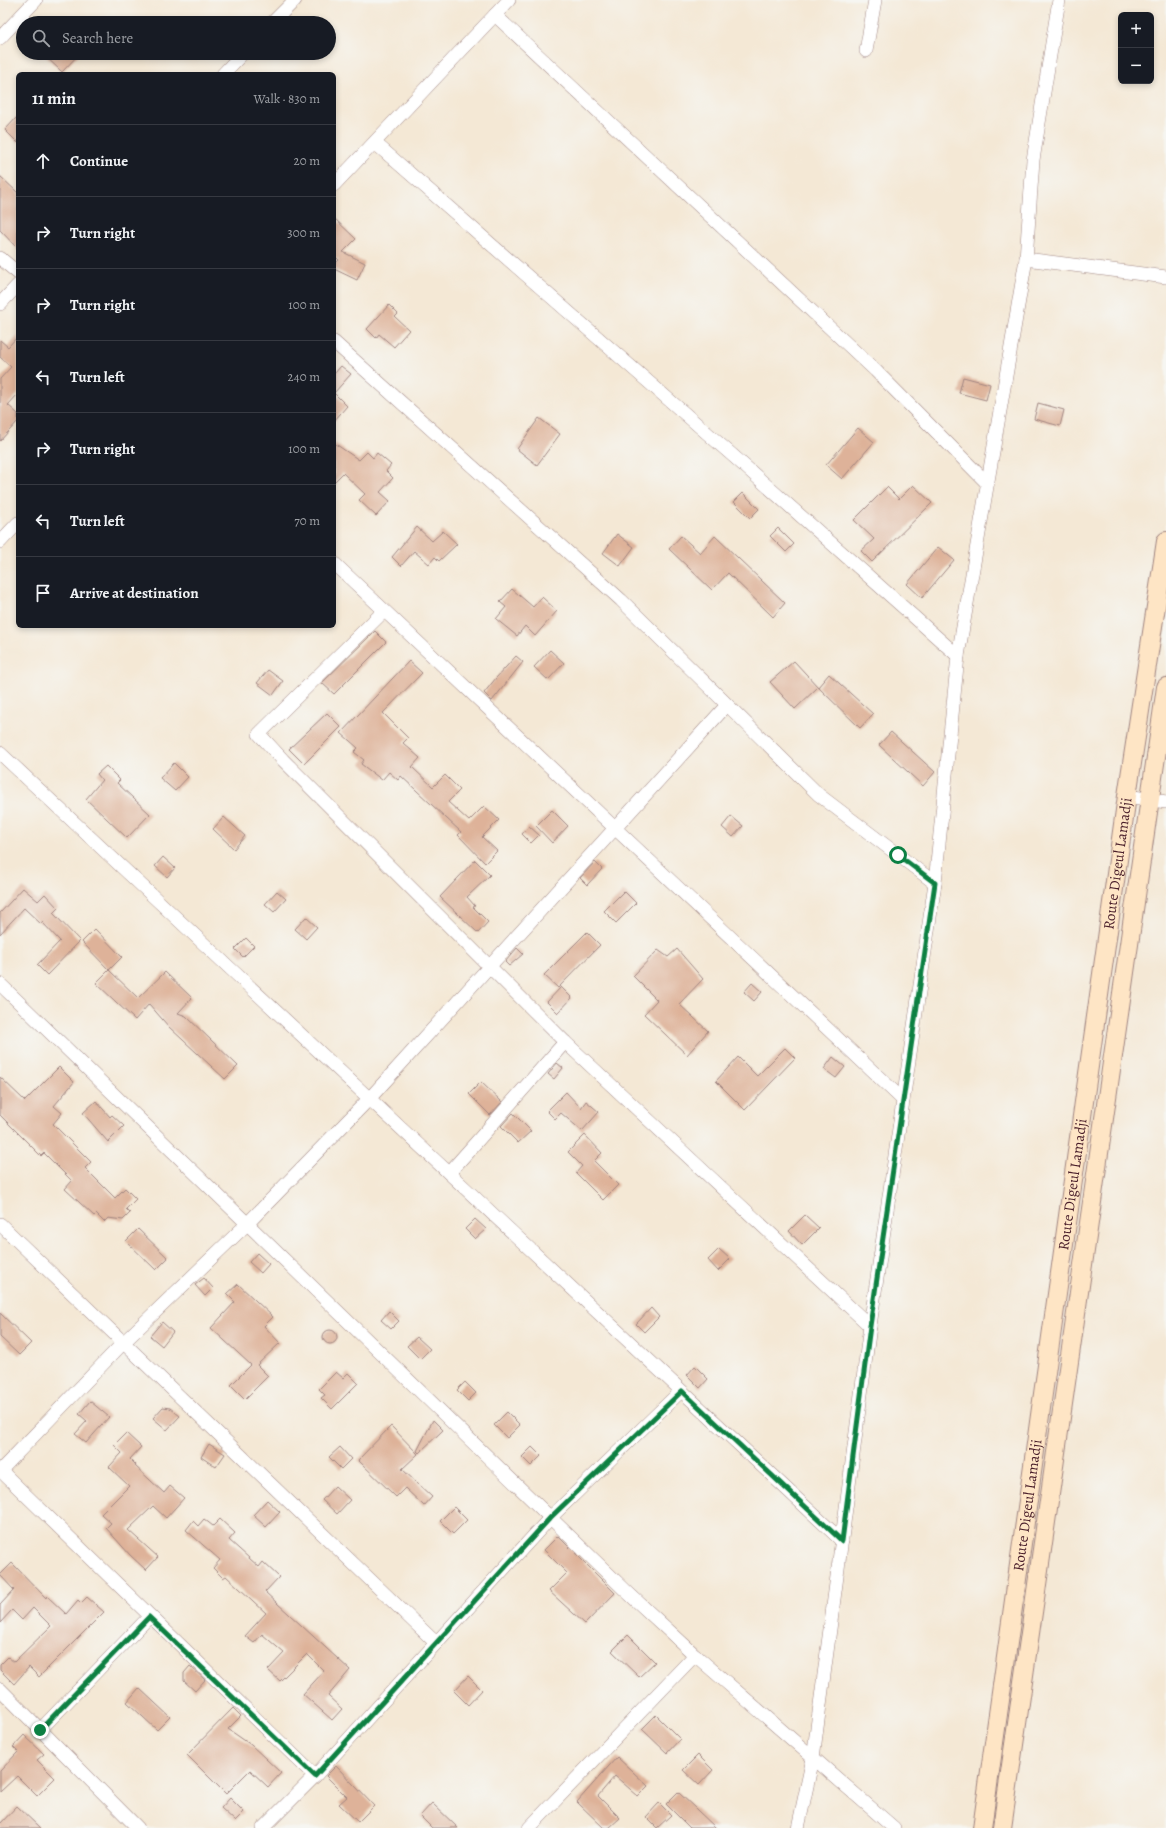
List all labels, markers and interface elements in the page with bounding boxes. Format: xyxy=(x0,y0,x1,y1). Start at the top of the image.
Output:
map controls xyxy=(1118,12,1154,84)
button: + xyxy=(1118,12,1154,48)
search box xyxy=(16,16,336,60)
icon: search xyxy=(30,27,52,49)
text: Search here xyxy=(62,28,133,48)
button: − xyxy=(1118,48,1154,84)
text: 11 min xyxy=(32,87,76,110)
text: Walk · 830 m xyxy=(253,90,320,107)
icon: ahead xyxy=(32,150,54,172)
text: Continue xyxy=(70,151,128,171)
text: 20 m xyxy=(294,152,320,169)
icon: right xyxy=(32,222,54,244)
text: Turn right xyxy=(70,223,135,243)
text: 300 m xyxy=(287,224,320,241)
icon: right xyxy=(32,294,54,316)
text: Turn right xyxy=(70,295,135,315)
text: 100 m xyxy=(288,296,320,313)
icon: left xyxy=(32,366,54,388)
text: Turn left xyxy=(70,367,125,387)
text: 240 m xyxy=(288,368,320,385)
icon: right xyxy=(32,438,54,460)
text: Turn right xyxy=(70,439,135,459)
text: 100 m xyxy=(288,440,320,457)
icon: left xyxy=(32,510,54,532)
text: Turn left xyxy=(70,511,125,531)
text: 70 m xyxy=(294,512,320,529)
icon: arrive xyxy=(32,582,54,604)
text: Arrive at destination xyxy=(70,583,199,603)
street label: Route Digeul Lamadji xyxy=(1098,796,1137,931)
route start xyxy=(889,846,907,864)
street label: Route Digeul Lamadji xyxy=(1053,1117,1092,1252)
street label: Route Digeul Lamadji xyxy=(1008,1438,1047,1572)
route end xyxy=(31,1721,49,1739)

